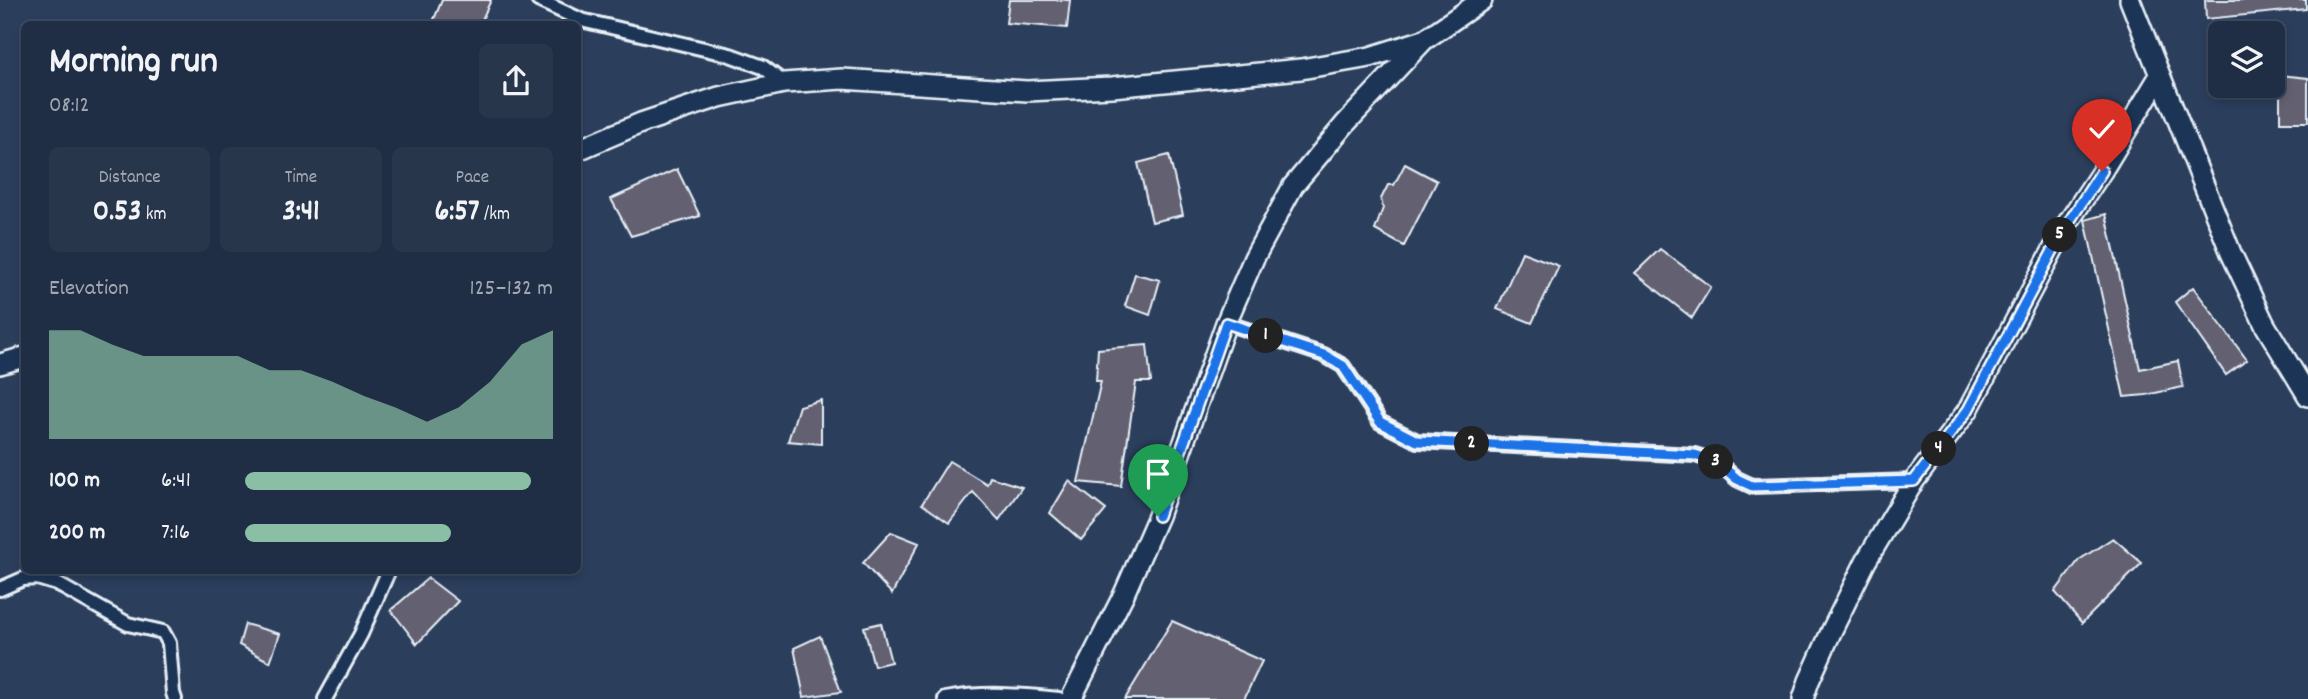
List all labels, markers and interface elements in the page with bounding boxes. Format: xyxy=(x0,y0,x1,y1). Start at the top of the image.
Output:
map controls xyxy=(2208,21,2285,98)
button: layers xyxy=(2208,21,2285,98)
text: Morning run xyxy=(49,36,218,91)
button: share xyxy=(479,44,553,118)
text: 08:12 xyxy=(49,90,90,123)
pin xyxy=(2072,99,2132,171)
icon: check xyxy=(2083,110,2121,148)
text: Distance xyxy=(99,165,161,192)
text: Time xyxy=(285,165,317,192)
text: Pace xyxy=(456,165,489,192)
text: 0.53 xyxy=(93,192,141,235)
text: 3:41 xyxy=(282,192,320,235)
text: 6:57 xyxy=(434,192,480,235)
text: km xyxy=(141,202,167,229)
text: /km xyxy=(480,202,510,229)
pin: 5 xyxy=(2042,218,2078,252)
text: 5 xyxy=(2055,221,2064,248)
text: Elevation xyxy=(49,273,129,306)
text: 125–132 m xyxy=(469,273,553,306)
pin: 1 xyxy=(1248,318,1284,354)
text: 1 xyxy=(1263,322,1268,349)
pin: 2 xyxy=(1454,426,1490,462)
text: 2 xyxy=(1467,430,1476,457)
pin: 4 xyxy=(1922,432,1956,466)
text: 4 xyxy=(1935,435,1942,462)
pin xyxy=(1128,444,1188,516)
pin: 3 xyxy=(1698,444,1734,480)
text: 3 xyxy=(1711,448,1720,475)
icon: arrive xyxy=(1139,455,1177,493)
text: 100 m xyxy=(49,465,100,498)
text: 6:41 xyxy=(161,465,191,498)
text: 200 m xyxy=(49,517,105,550)
text: 7:16 xyxy=(161,517,190,550)

